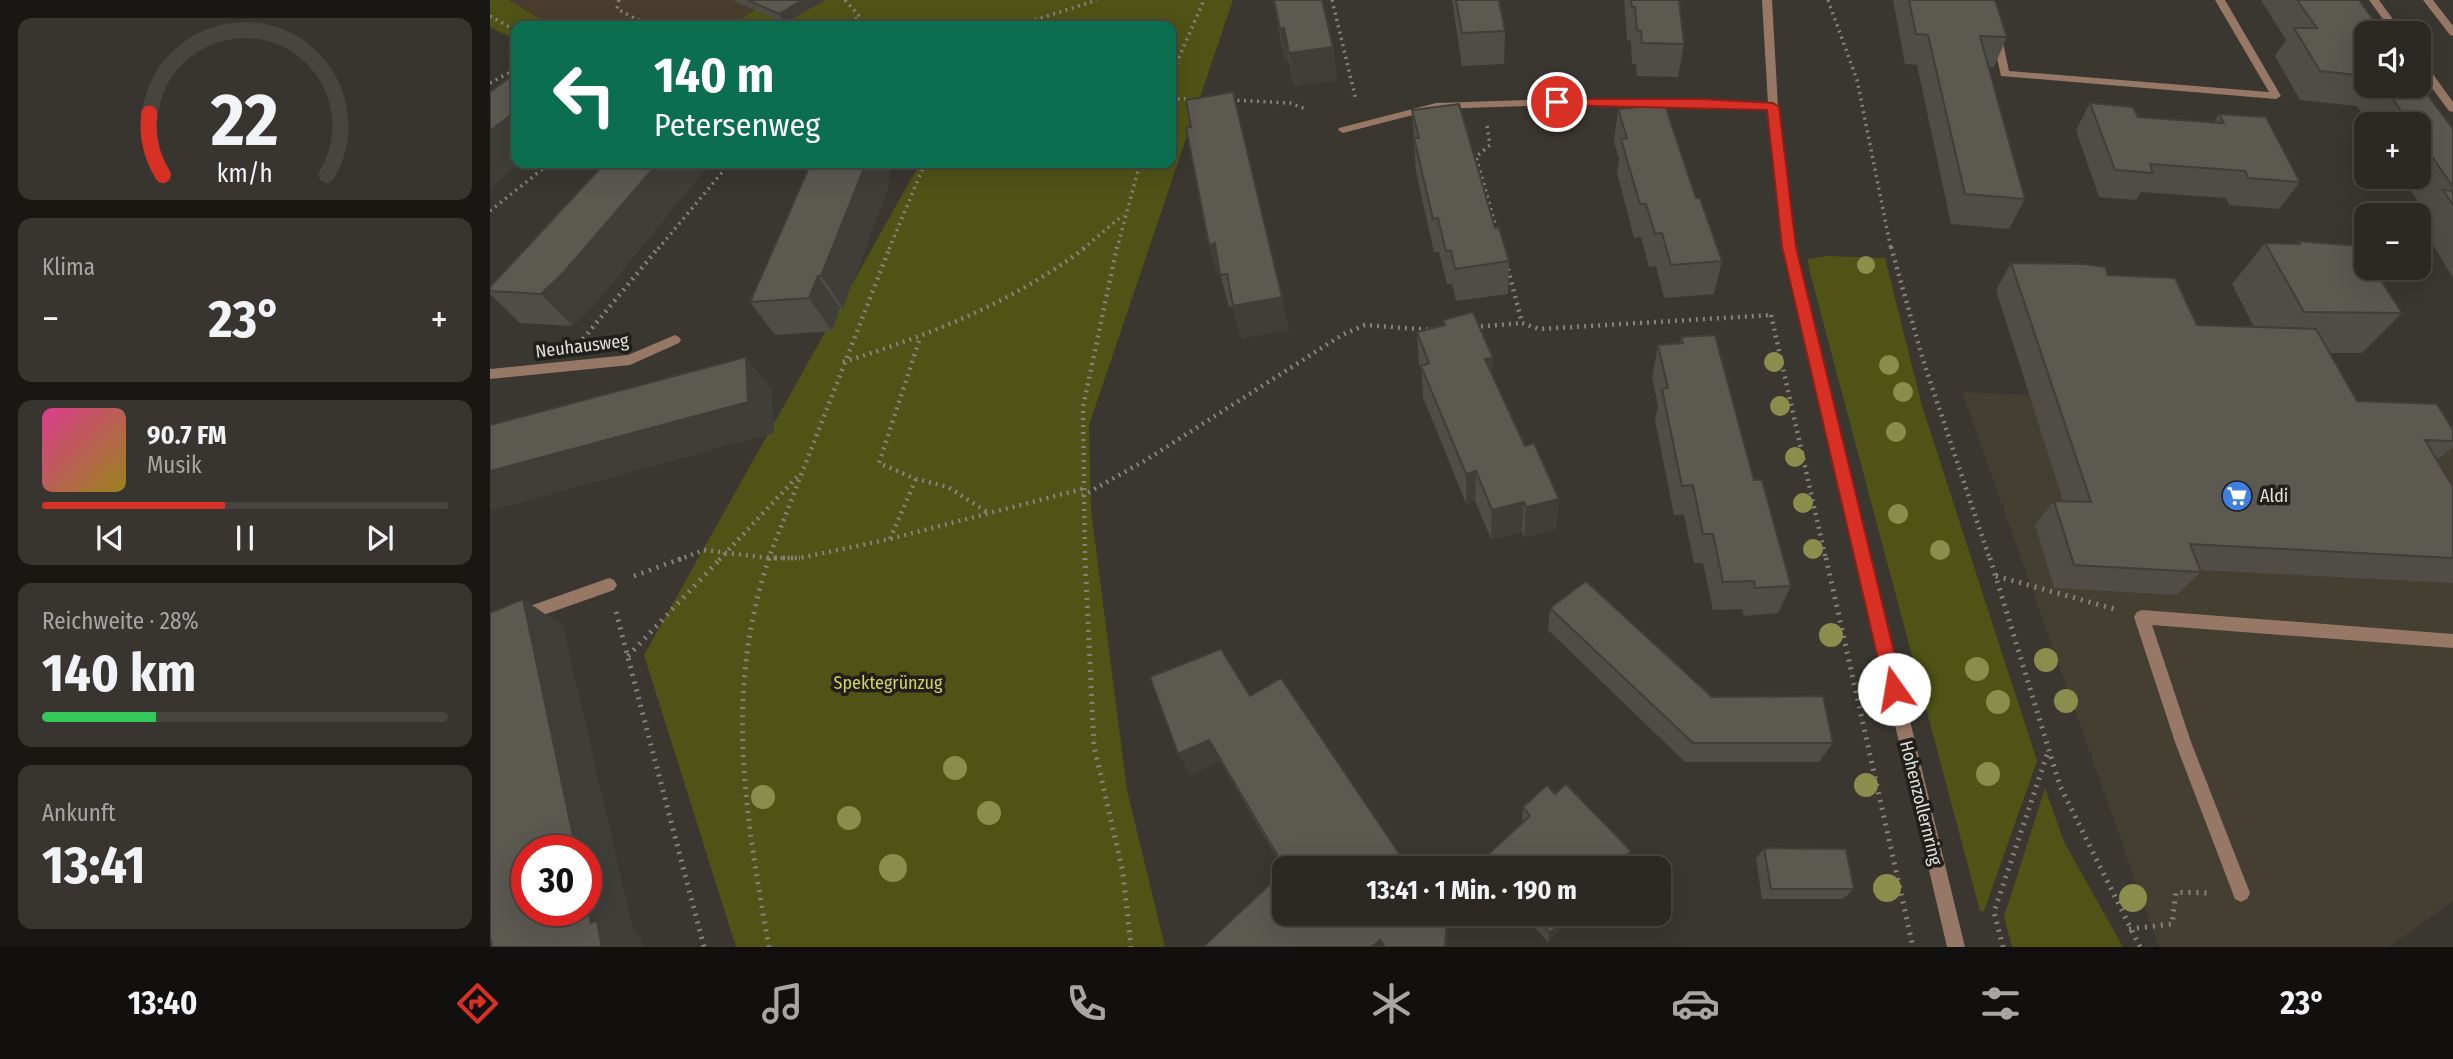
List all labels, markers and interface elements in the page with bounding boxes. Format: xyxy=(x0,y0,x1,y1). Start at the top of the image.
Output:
map controls xyxy=(2354,21,2431,280)
button: sound xyxy=(2354,21,2431,98)
text: 140 m xyxy=(654,46,774,105)
icon: left xyxy=(539,49,630,140)
pin xyxy=(1527,72,1587,132)
text: 22 xyxy=(210,77,279,164)
icon: arrive xyxy=(1538,83,1576,121)
text: Petersenweg xyxy=(654,106,820,144)
button: + xyxy=(2354,112,2431,189)
text: km/h xyxy=(217,159,273,189)
button: − xyxy=(2354,203,2431,280)
text: Klima xyxy=(42,253,95,281)
text: 23° xyxy=(208,288,281,351)
text: − xyxy=(42,296,59,342)
text: + xyxy=(431,296,448,342)
street label: Neuhausweg xyxy=(534,329,630,363)
text: 90.7 FM xyxy=(147,420,227,451)
text: Musik xyxy=(147,451,202,479)
supermarket icon: Aldi xyxy=(2220,479,2254,513)
place label: Aldi xyxy=(2260,485,2288,507)
icon: previous xyxy=(91,519,129,557)
icon: pause xyxy=(226,519,264,557)
icon: next xyxy=(361,519,399,557)
text: Reichweite · 28% xyxy=(42,607,199,635)
text: 140 km xyxy=(42,642,196,705)
position arrow xyxy=(1857,652,1931,726)
park label: Spektegrünzug xyxy=(834,672,943,694)
street label: Hohenzollernring xyxy=(1895,738,1947,868)
text: Ankunft xyxy=(42,799,116,827)
text: 13:41 xyxy=(42,834,145,897)
speed limit sign: 30 xyxy=(511,835,602,926)
text: 13:41 · 1 Min. · 190 m xyxy=(1366,875,1577,906)
icon: directions xyxy=(453,979,502,1028)
icon: music xyxy=(758,979,807,1028)
icon: phone xyxy=(1062,979,1111,1028)
icon: climate xyxy=(1367,979,1416,1028)
icon: car xyxy=(1671,979,1720,1028)
icon: filters xyxy=(1976,979,2025,1028)
text: 13:40 xyxy=(128,984,198,1022)
text: 23° xyxy=(2280,984,2325,1022)

